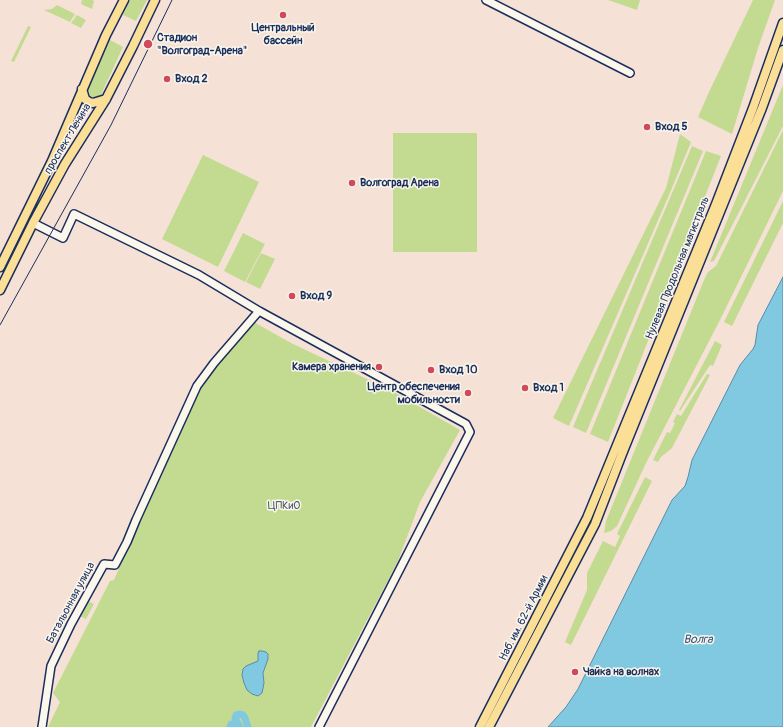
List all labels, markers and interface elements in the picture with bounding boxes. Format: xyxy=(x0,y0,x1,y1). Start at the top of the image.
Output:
marker: Центральный бассейн xyxy=(278,10,288,20)
place label: Центральный бассейн xyxy=(251,21,315,47)
place label: Стадион "Волгоград-Арена" xyxy=(157,31,247,57)
marker: Стадион "Волгоград-Арена" xyxy=(142,38,154,50)
place label: Вход 2 xyxy=(175,72,208,86)
marker: Вход 2 xyxy=(162,74,172,84)
street label: проспект Ленина xyxy=(42,101,94,177)
place label: Вход 5 xyxy=(655,120,688,134)
marker: Вход 5 xyxy=(642,122,652,132)
place label: Волгоград Арена xyxy=(360,176,439,190)
marker: Волгоград Арена xyxy=(347,178,357,188)
street label: Нулевая Продольная магистраль xyxy=(643,195,713,341)
place label: Вход 9 xyxy=(300,289,332,303)
marker: Вход 9 xyxy=(287,291,297,301)
place label: Камера хранения xyxy=(292,360,371,374)
marker: Камера хранения xyxy=(374,362,384,372)
place label: Вход 10 xyxy=(439,363,477,377)
marker: Вход 10 xyxy=(426,365,436,375)
place label: Центр обеспечения мобильности xyxy=(367,380,460,406)
place label: Вход 1 xyxy=(533,381,564,395)
marker: Вход 1 xyxy=(520,383,530,393)
marker: Центр обеспечения мобильности xyxy=(463,388,473,398)
park label: ЦПКиО xyxy=(268,499,300,513)
street label: Батальонная улица xyxy=(44,560,98,646)
street label: Наб. им. 62-й Армии xyxy=(497,573,551,663)
water label: Волга xyxy=(683,633,713,647)
place label: Чайка на волнах xyxy=(583,665,659,679)
marker: Чайка на волнах xyxy=(570,667,580,677)

